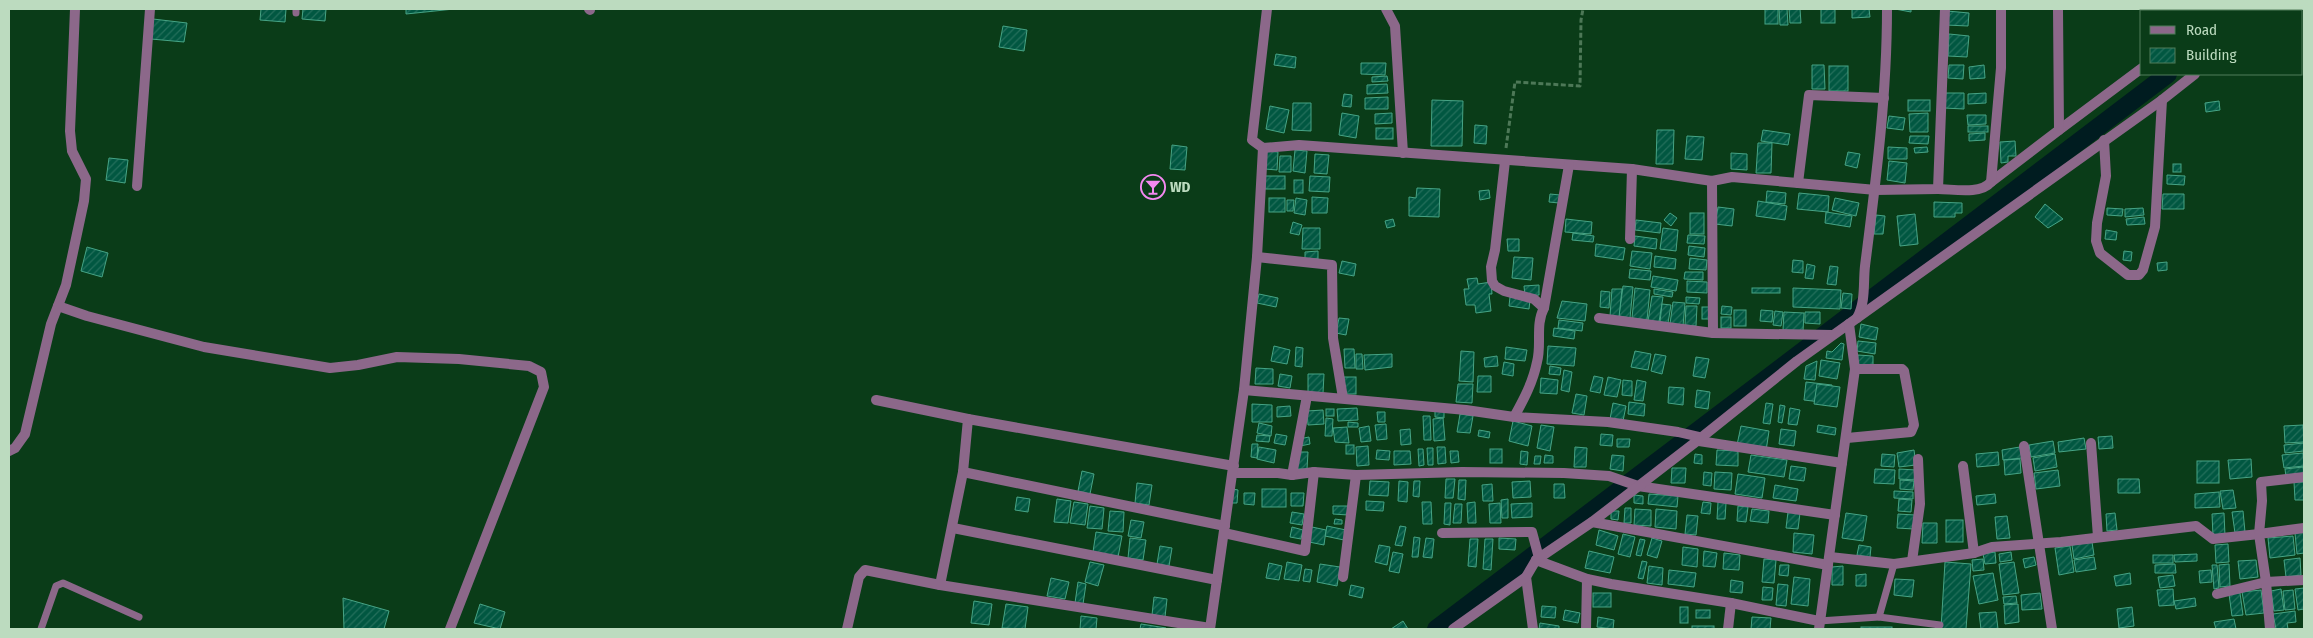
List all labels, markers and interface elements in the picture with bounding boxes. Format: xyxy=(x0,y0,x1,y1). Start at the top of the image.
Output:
legend xyxy=(2140,10,2303,75)
text: Road xyxy=(2186,21,2217,39)
text: Building xyxy=(2186,46,2237,64)
bar icon: WD xyxy=(1140,174,1166,200)
place label: WD xyxy=(1170,178,1191,196)

